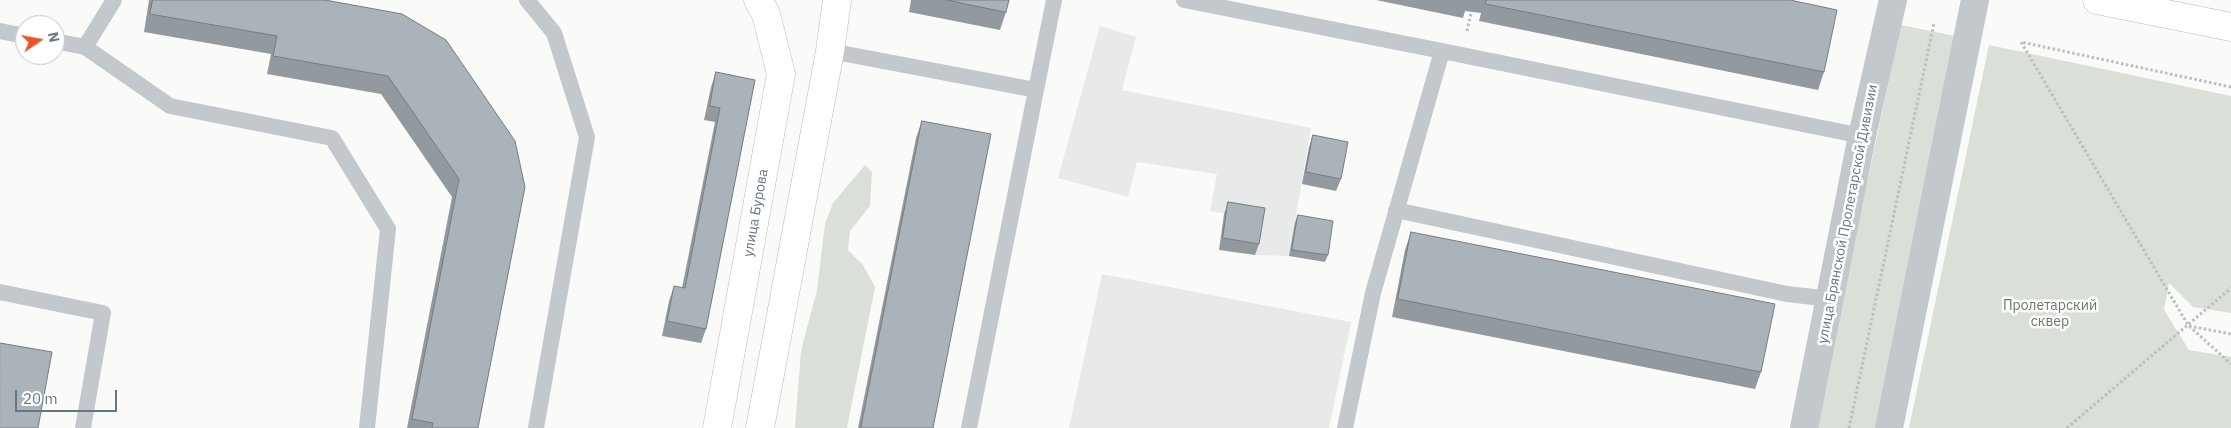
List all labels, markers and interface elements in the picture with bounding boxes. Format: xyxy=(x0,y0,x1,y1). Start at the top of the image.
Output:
north arrow xyxy=(15,15,65,65)
text: N xyxy=(44,30,64,44)
street label: улица Брянской Пролетарской Дивизии xyxy=(1815,83,1881,345)
street label: улица Бурова xyxy=(740,168,772,258)
park label: Пролетарский сквер xyxy=(2003,298,2097,331)
scale bar xyxy=(18,380,120,412)
text: 20 m xyxy=(23,389,58,408)

